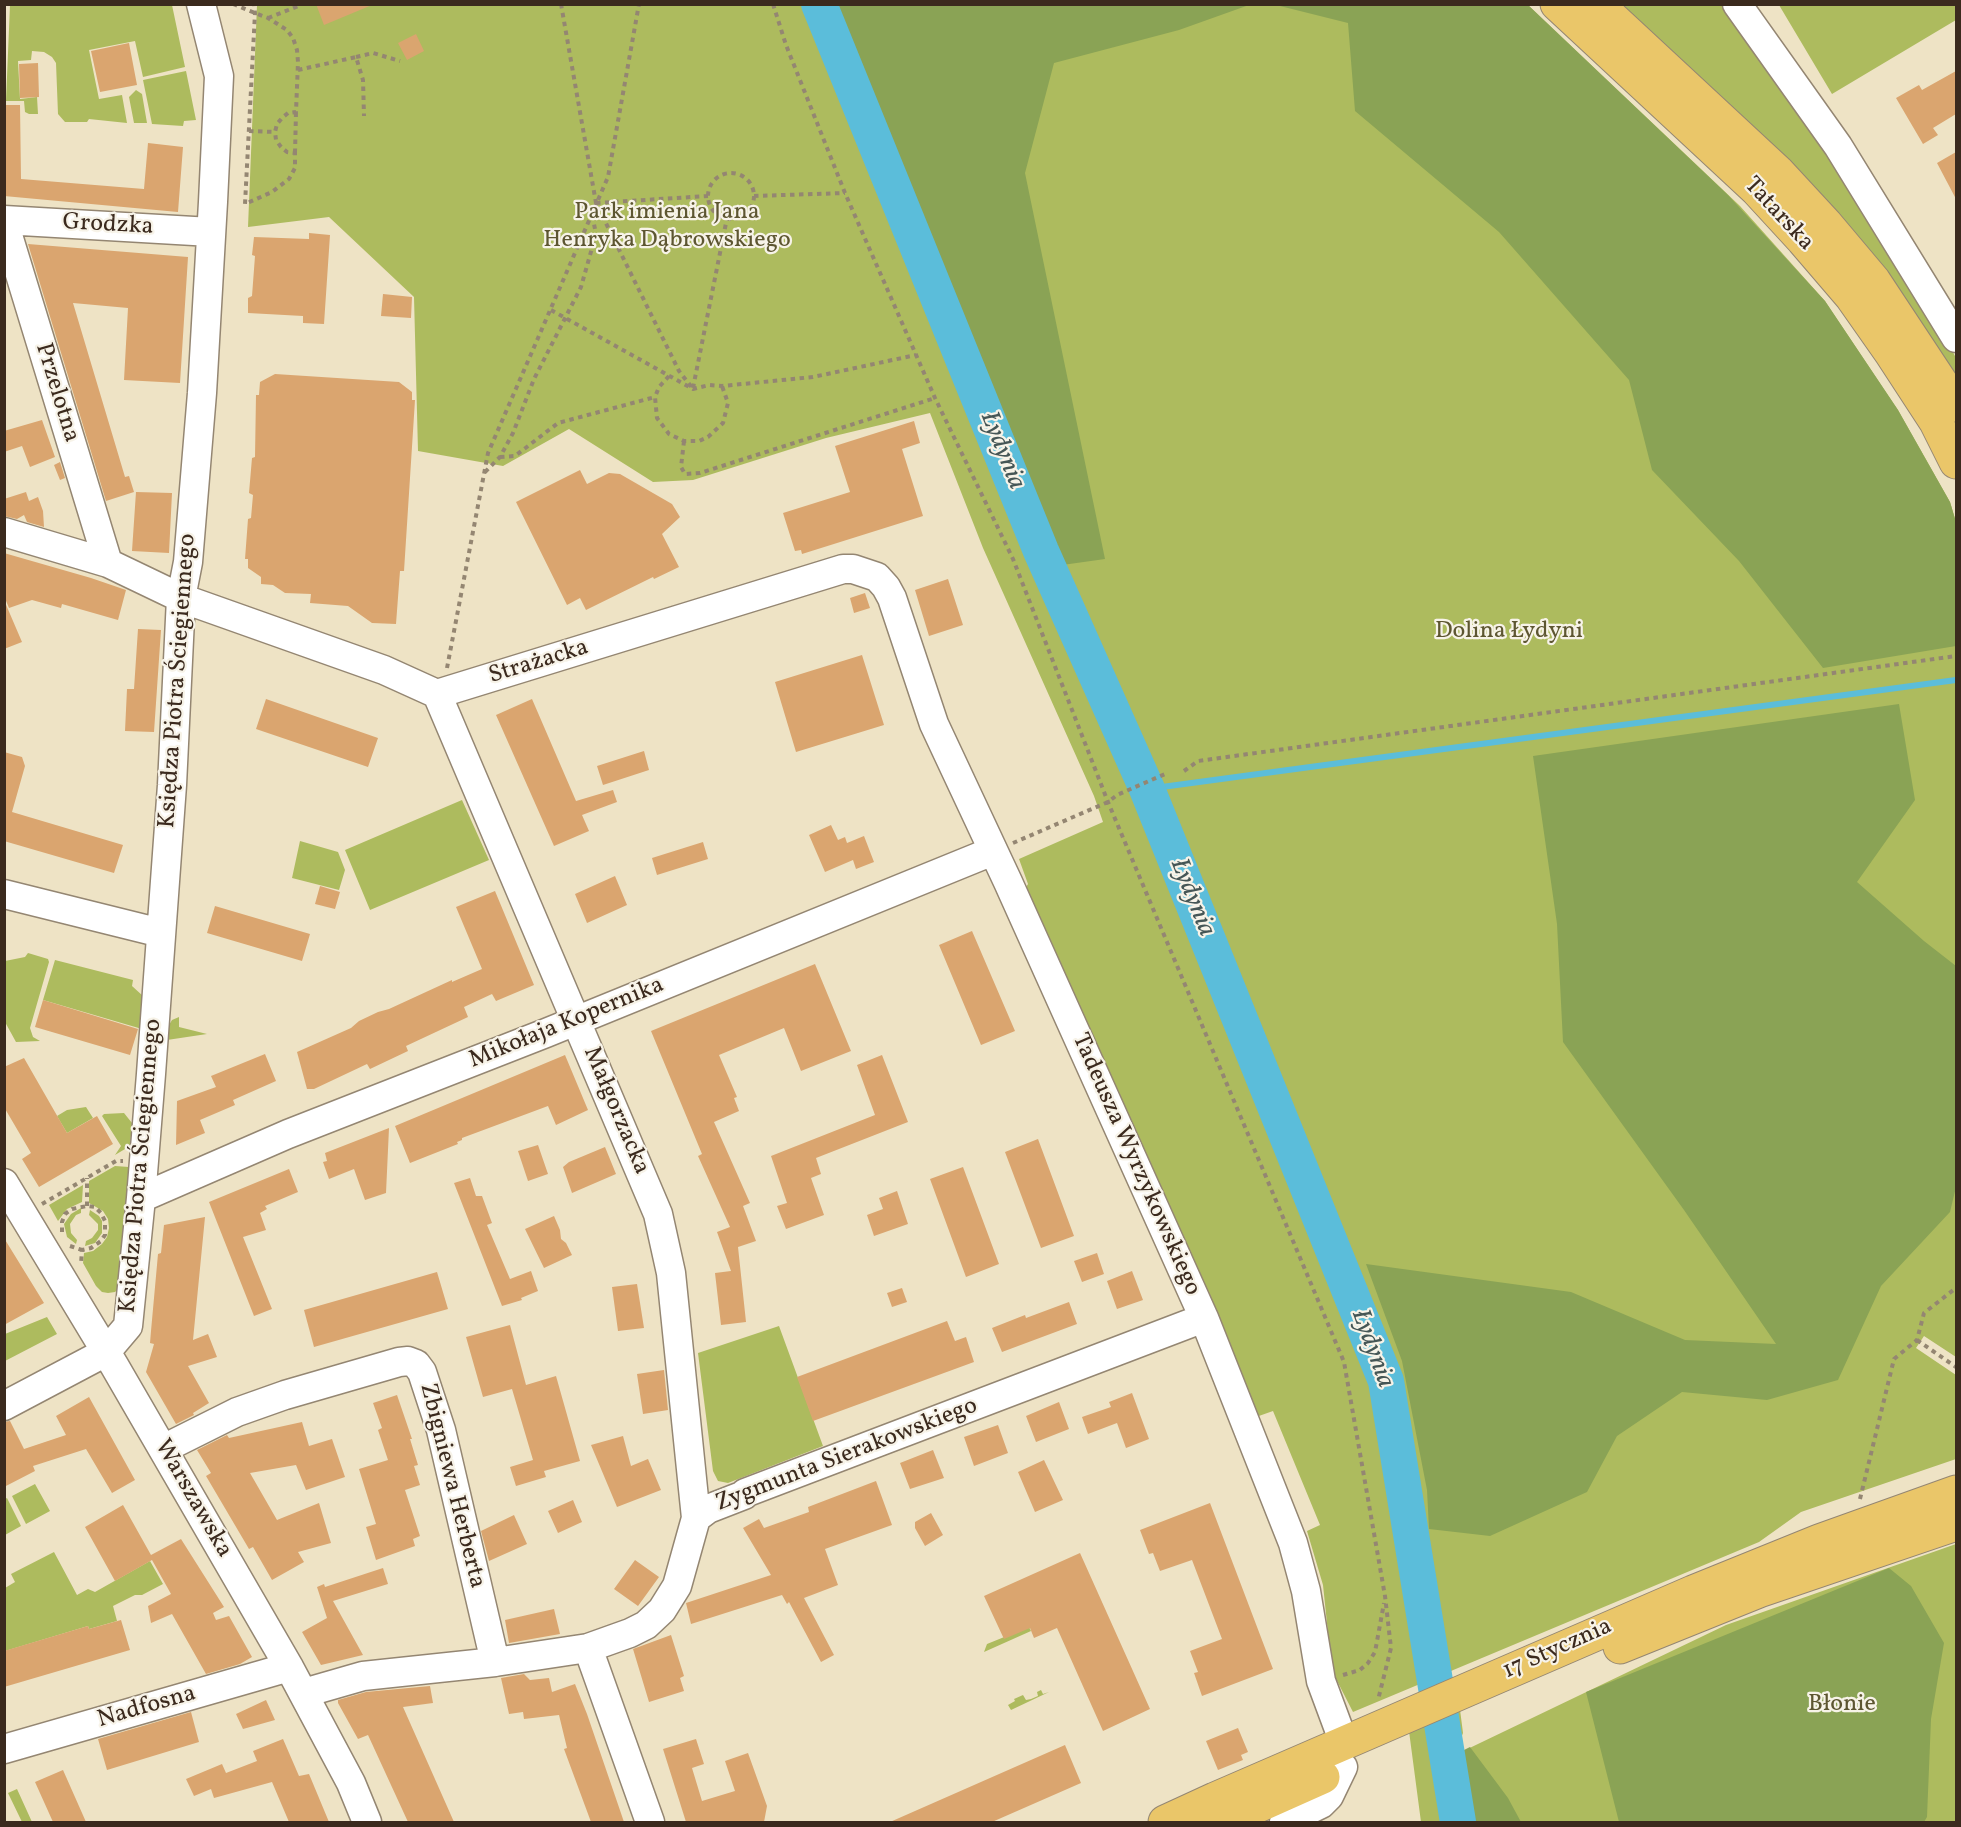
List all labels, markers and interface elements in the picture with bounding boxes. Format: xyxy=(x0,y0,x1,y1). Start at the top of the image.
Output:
street label: Tatarska xyxy=(1737,172,1819,258)
park label: Park imienia Jana Henryka Dąbrowskiego xyxy=(543,200,791,256)
street label: Grodzka xyxy=(62,209,154,243)
street label: Przelotna xyxy=(27,340,85,446)
water label: Łydynia xyxy=(971,407,1031,495)
street label: Księdza Piotra Ściegiennego xyxy=(154,533,204,829)
park label: Dolina Łydyni xyxy=(1435,619,1583,647)
street label: Strażacka xyxy=(486,634,592,692)
water label: Łydynia xyxy=(1161,854,1221,942)
street label: Mikołaja Kopernika xyxy=(465,972,669,1076)
street label: Księdza Piotra Ściegiennego xyxy=(115,1018,169,1314)
street label: Tadeusza Wyrzykowskiego xyxy=(1064,1029,1206,1301)
street label: Małgorzacka xyxy=(575,1043,655,1179)
water label: Łydynia xyxy=(1342,1305,1400,1393)
street label: Zbigniewa Herberta xyxy=(412,1381,490,1591)
street label: Zygmunta Sierakowskiego xyxy=(712,1393,982,1519)
street label: Warszawska xyxy=(147,1435,237,1563)
street label: 17 Stycznia xyxy=(1499,1613,1617,1687)
street label: Nadfosna xyxy=(95,1680,199,1736)
park label: Błonie xyxy=(1808,1692,1876,1720)

